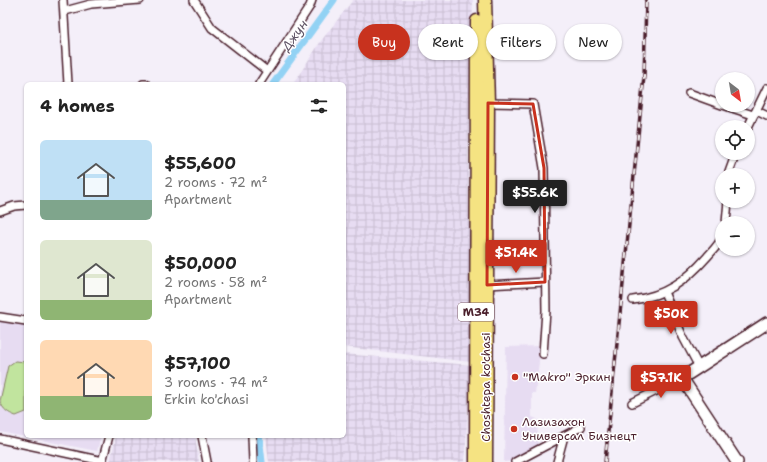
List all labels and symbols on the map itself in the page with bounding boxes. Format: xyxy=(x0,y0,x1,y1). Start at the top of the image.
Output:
water label: Джун xyxy=(277,16,312,55)
north arrow xyxy=(715,72,755,112)
pin: $55.6K xyxy=(502,180,568,214)
pin: $51.4K xyxy=(483,240,549,274)
pin: $50K xyxy=(647,301,695,335)
road number: M34 xyxy=(458,303,494,321)
street label: Choshtepa ko'chasi xyxy=(478,332,494,442)
pin: $57.1K xyxy=(628,365,694,399)
place label: "Makro" Эркин xyxy=(523,369,610,385)
marker: "Makro" Эркин xyxy=(510,372,520,382)
place label: Лазизахон Универсал Бизнецт xyxy=(522,414,637,444)
marker: Лазизахон Универсал Бизнецт xyxy=(509,424,519,434)

